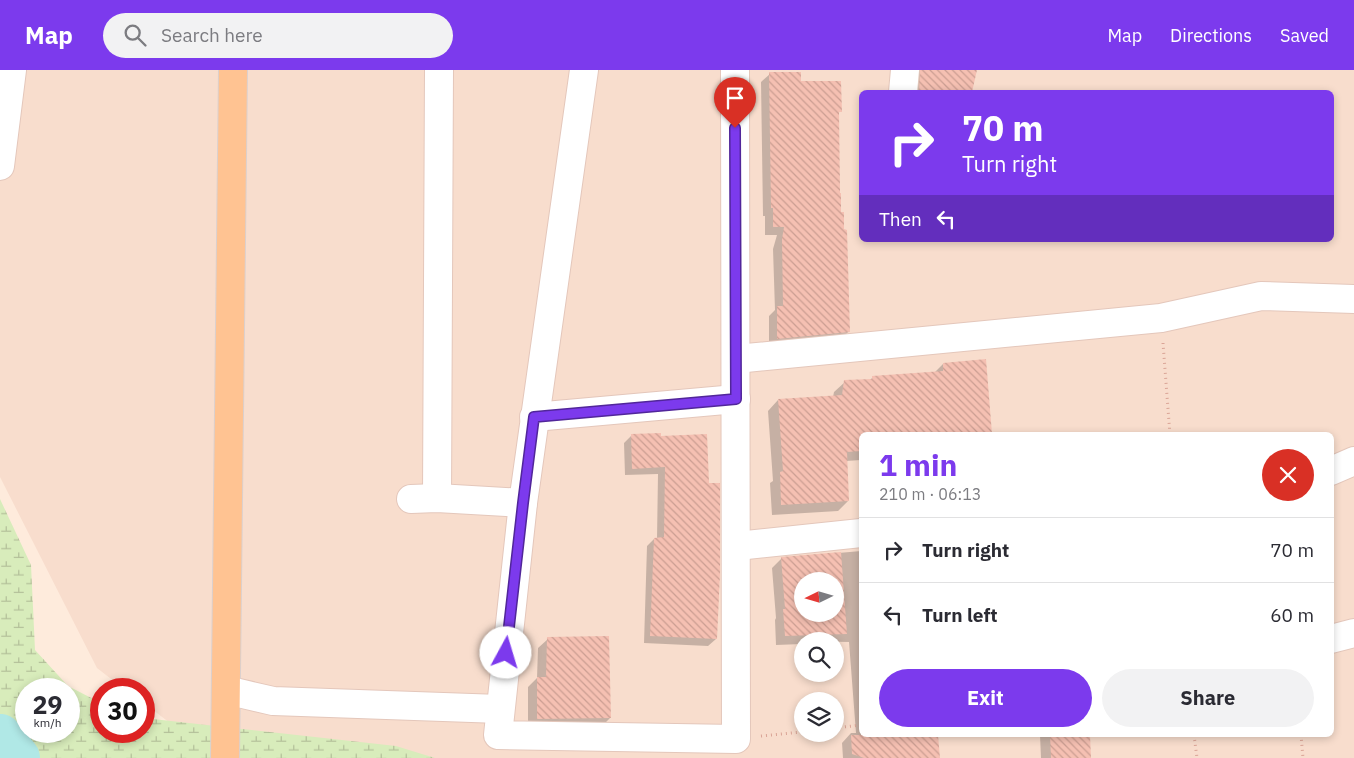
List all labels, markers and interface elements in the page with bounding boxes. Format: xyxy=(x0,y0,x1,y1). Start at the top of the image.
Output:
search box xyxy=(103,13,453,58)
text: Map xyxy=(25,19,73,51)
icon: search xyxy=(121,21,149,49)
text: Search here xyxy=(161,23,263,47)
text: Map xyxy=(1107,24,1142,47)
text: Directions xyxy=(1170,24,1252,47)
text: Saved xyxy=(1280,24,1329,47)
pin xyxy=(714,77,756,128)
icon: arrive xyxy=(721,84,749,112)
text: 70 m xyxy=(962,105,1044,151)
icon: right xyxy=(879,110,944,175)
text: Turn right xyxy=(962,149,1057,178)
icon: left xyxy=(932,205,960,233)
text: Then xyxy=(879,207,922,231)
text: 1 min xyxy=(879,445,957,484)
button: close xyxy=(1262,449,1314,501)
text: 210 m · 06:13 xyxy=(879,484,981,504)
icon: right xyxy=(879,536,907,564)
text: Turn right xyxy=(922,538,1009,562)
text: 70 m xyxy=(1270,538,1314,562)
north arrow xyxy=(794,572,844,622)
map controls xyxy=(794,572,844,742)
icon: left xyxy=(879,601,907,629)
text: Turn left xyxy=(922,603,998,627)
text: 60 m xyxy=(1270,603,1314,627)
position arrow xyxy=(479,626,531,678)
button: search xyxy=(794,632,844,682)
button: Exit xyxy=(879,669,1092,727)
button: Share xyxy=(1102,669,1314,727)
speed limit sign: 30 xyxy=(90,678,155,743)
text: 29 xyxy=(32,688,63,721)
button: layers xyxy=(794,692,844,742)
text: km/h xyxy=(33,715,62,730)

